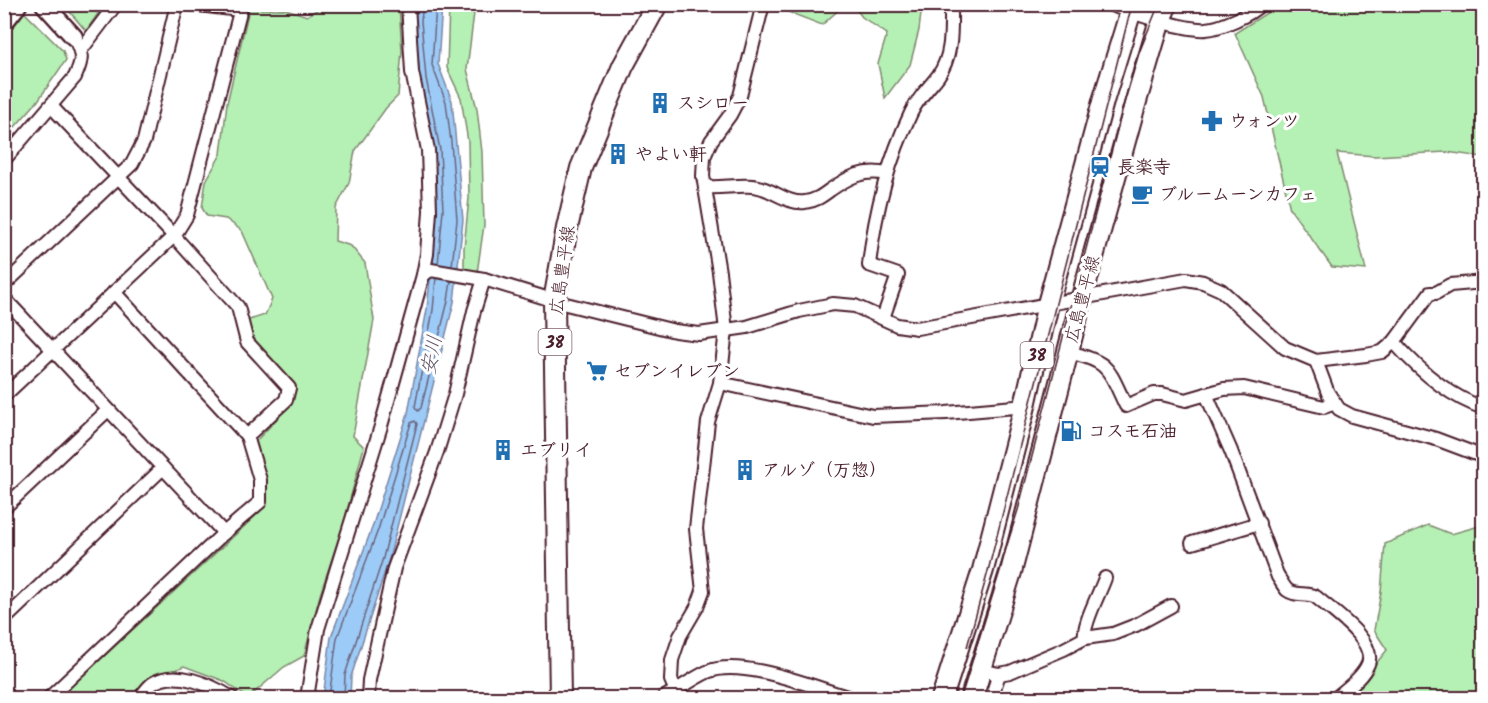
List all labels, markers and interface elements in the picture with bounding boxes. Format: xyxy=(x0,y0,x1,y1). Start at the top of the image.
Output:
place label: スシロー xyxy=(677,90,749,119)
building icon: スシロー xyxy=(648,91,672,115)
place label: ウォンツ xyxy=(1229,108,1300,137)
pharmacy icon: ウォンツ xyxy=(1200,109,1224,133)
place label: やよい軒 xyxy=(635,141,707,170)
building icon: やよい軒 xyxy=(606,142,630,166)
place label: 長楽寺 xyxy=(1117,154,1171,183)
station icon: 長楽寺 xyxy=(1088,155,1112,179)
place label: ブルームーンカフェ xyxy=(1159,181,1317,210)
cafe icon: ブルームーンカフェ xyxy=(1130,182,1154,206)
street label: 広島豊平線 xyxy=(543,224,584,317)
street label: 広島豊平線 xyxy=(1058,252,1109,347)
road number: 38 xyxy=(538,329,572,355)
water label: 安川 xyxy=(413,333,452,378)
road number: 38 xyxy=(1020,342,1054,368)
place label: セブンイレブン xyxy=(614,358,740,387)
supermarket icon: セブンイレブン xyxy=(585,359,609,383)
place label: コスモ石油 xyxy=(1088,418,1177,447)
fuel station icon: コスモ石油 xyxy=(1059,419,1083,443)
place label: エブリイ xyxy=(520,437,592,466)
building icon: エブリイ xyxy=(491,438,515,462)
place label: アルゾ（万惣） xyxy=(762,457,887,486)
building icon: アルゾ（万惣） xyxy=(733,458,757,482)

